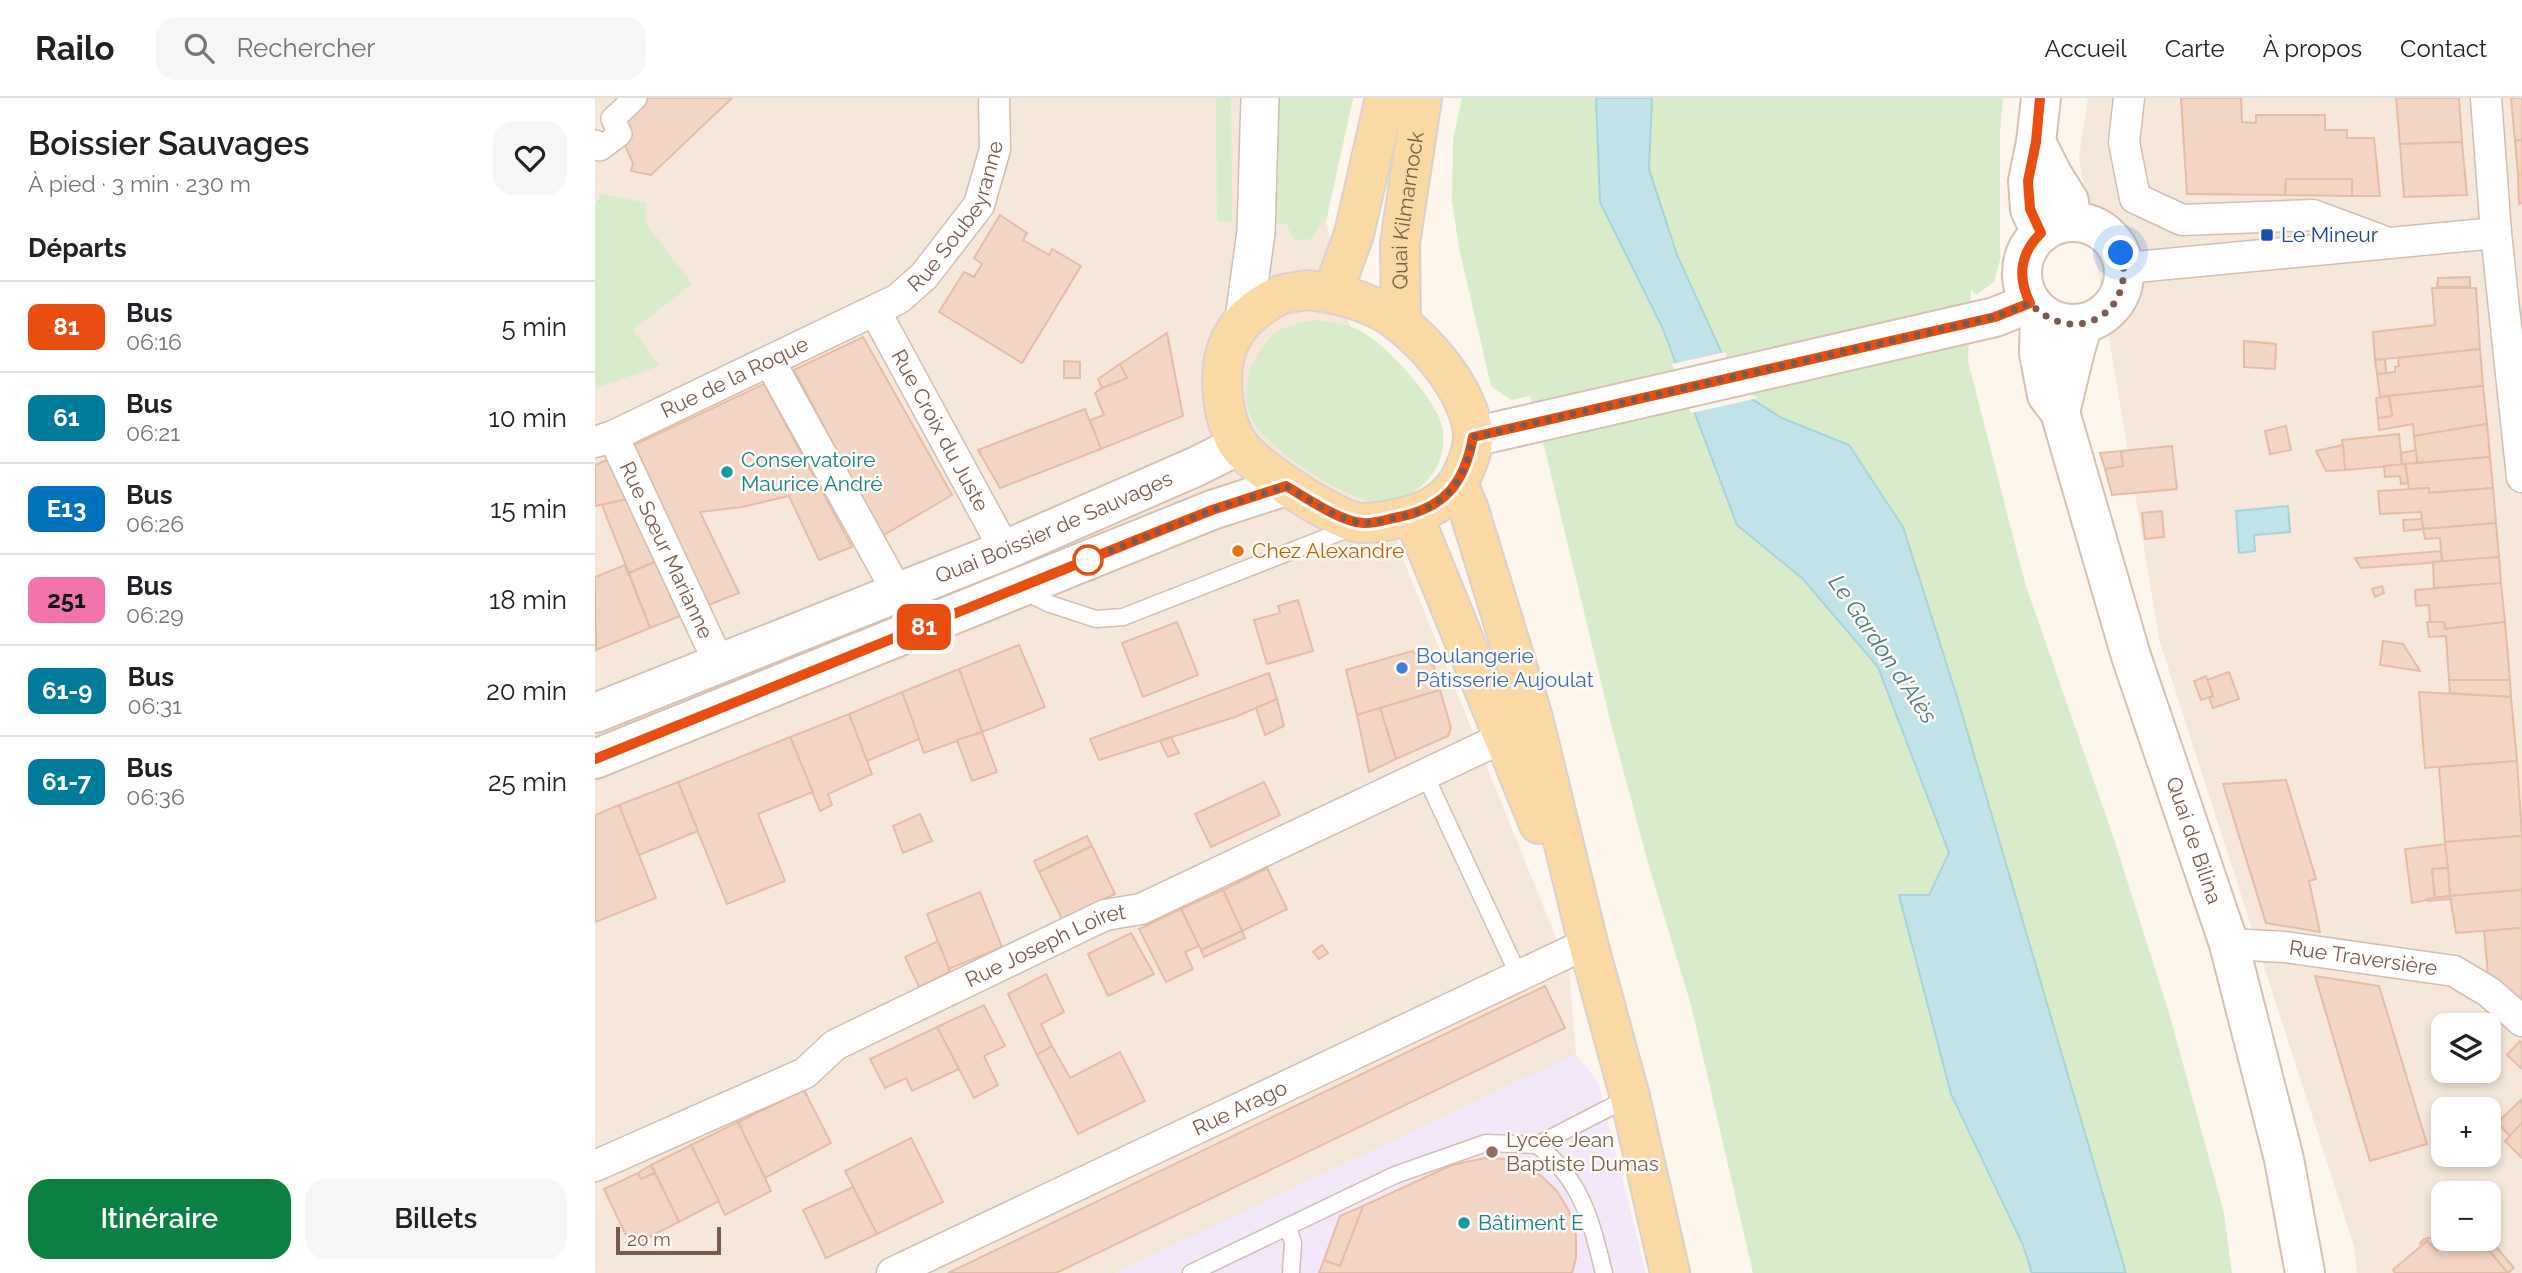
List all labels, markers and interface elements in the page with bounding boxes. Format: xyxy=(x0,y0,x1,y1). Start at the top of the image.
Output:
search box xyxy=(156,17,646,80)
text: Railo xyxy=(35,29,114,68)
icon: search xyxy=(180,29,218,67)
text: Rechercher xyxy=(236,33,376,63)
text: Accueil xyxy=(2045,34,2127,63)
text: Carte xyxy=(2165,34,2225,63)
text: À propos xyxy=(2263,34,2362,63)
text: Contact xyxy=(2400,34,2487,63)
button: heart xyxy=(493,121,567,195)
text: Boissier Sauvages xyxy=(28,124,309,163)
street label: Quai Kilmarnock xyxy=(1387,130,1429,290)
street label: Rue Soubeyranne xyxy=(902,141,1007,297)
text: À pied · 3 min · 230 m xyxy=(28,170,251,197)
place label: Le Mineur xyxy=(2281,222,2379,247)
marker: Le Mineur xyxy=(2259,227,2275,243)
text: Départs xyxy=(28,233,127,263)
your location xyxy=(2103,235,2138,270)
text: Bus xyxy=(126,298,173,328)
text: 81 xyxy=(53,312,80,341)
text: 5 min xyxy=(501,312,567,342)
text: 06:16 xyxy=(126,328,182,355)
street label: Rue de la Roque xyxy=(657,331,812,423)
street label: Rue Croix du Juste xyxy=(886,345,995,515)
text: Bus xyxy=(126,389,173,419)
text: 61 xyxy=(53,403,80,432)
text: 10 min xyxy=(489,403,567,433)
text: 06:21 xyxy=(126,419,180,446)
place label: Conservatoire Maurice André xyxy=(741,447,883,496)
street label: Rue Sœur Marianne xyxy=(615,457,719,643)
marker: Conservatoire Maurice André xyxy=(719,464,735,480)
street label: Quai Boissier de Sauvages xyxy=(931,465,1176,588)
text: Bus xyxy=(126,480,173,510)
text: E13 xyxy=(47,494,86,523)
text: 15 min xyxy=(490,494,567,524)
text: 06:26 xyxy=(126,510,184,537)
place label: Chez Alexandre xyxy=(1252,538,1404,563)
marker: Chez Alexandre xyxy=(1230,543,1246,559)
unlabelled marker xyxy=(1073,545,1103,575)
water label: Le Gardon d'Alès xyxy=(1824,569,1943,728)
text: Bus xyxy=(126,571,173,601)
text: 251 xyxy=(47,585,86,614)
text: 18 min xyxy=(489,585,567,615)
text: 06:29 xyxy=(126,601,184,628)
line badge: 81 xyxy=(893,604,955,650)
text: 81 xyxy=(911,612,937,641)
place label: Boulangerie Pâtisserie Aujoulat xyxy=(1416,643,1594,692)
marker: Boulangerie Pâtisserie Aujoulat xyxy=(1394,660,1410,676)
text: Bus xyxy=(127,662,174,692)
text: 61-9 xyxy=(42,676,92,705)
text: 20 min xyxy=(486,676,567,706)
text: 06:31 xyxy=(127,692,182,719)
text: Bus xyxy=(126,753,173,783)
text: 61-7 xyxy=(42,767,91,796)
text: 25 min xyxy=(488,767,567,797)
street label: Quai de Bilina xyxy=(2161,773,2227,907)
text: 06:36 xyxy=(126,783,185,810)
street label: Rue Joseph Loiret xyxy=(961,899,1127,992)
street label: Rue Traversière xyxy=(2287,935,2439,980)
map controls xyxy=(2431,1013,2501,1251)
button: layers xyxy=(2431,1013,2501,1083)
street label: Rue Arago xyxy=(1188,1075,1291,1141)
button: + xyxy=(2431,1097,2501,1167)
place label: Lycée Jean Baptiste Dumas xyxy=(1506,1127,1659,1176)
marker: Lycée Jean Baptiste Dumas xyxy=(1484,1144,1500,1160)
button: Itinéraire xyxy=(28,1179,291,1259)
button: Billets xyxy=(305,1179,567,1259)
button: − xyxy=(2431,1181,2501,1251)
place label: Bâtiment E xyxy=(1478,1210,1584,1235)
marker: Bâtiment E xyxy=(1456,1215,1472,1231)
scale bar xyxy=(616,1224,721,1256)
text: 20 m xyxy=(627,1228,671,1250)

